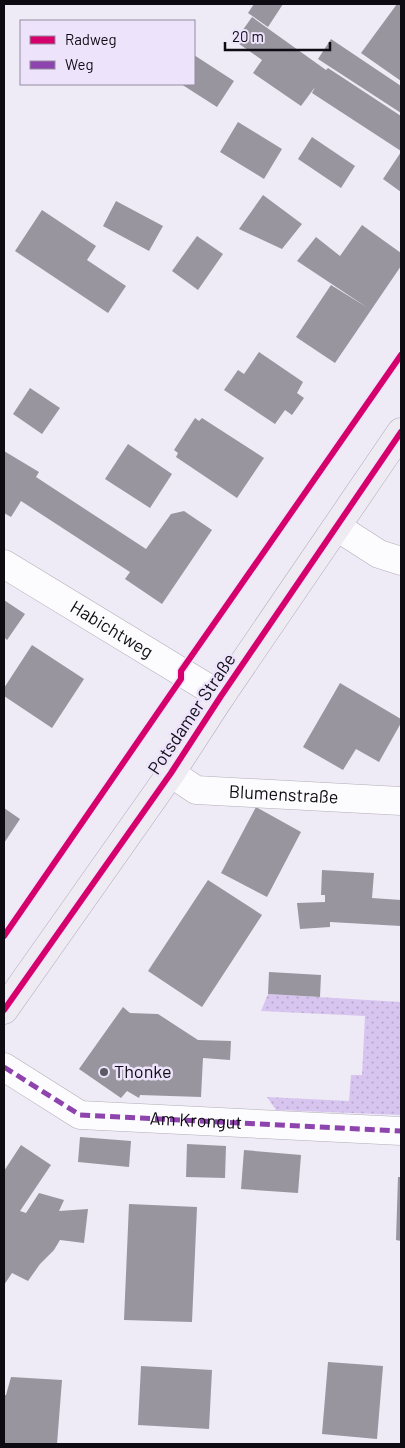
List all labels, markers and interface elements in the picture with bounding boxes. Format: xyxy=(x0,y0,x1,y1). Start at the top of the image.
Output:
legend xyxy=(20,20,195,85)
scale bar xyxy=(225,20,330,52)
text: 20 m xyxy=(232,27,264,45)
text: Radweg xyxy=(65,30,117,48)
text: Weg xyxy=(65,55,93,73)
street label: Habichtweg xyxy=(67,595,158,662)
street label: Potsdamer Straße xyxy=(143,649,240,778)
street label: Blumenstraße xyxy=(228,780,339,808)
place label: Thonke xyxy=(114,1060,172,1082)
marker: Thonke xyxy=(98,1066,110,1078)
street label: Am Krongut xyxy=(149,1106,243,1133)

